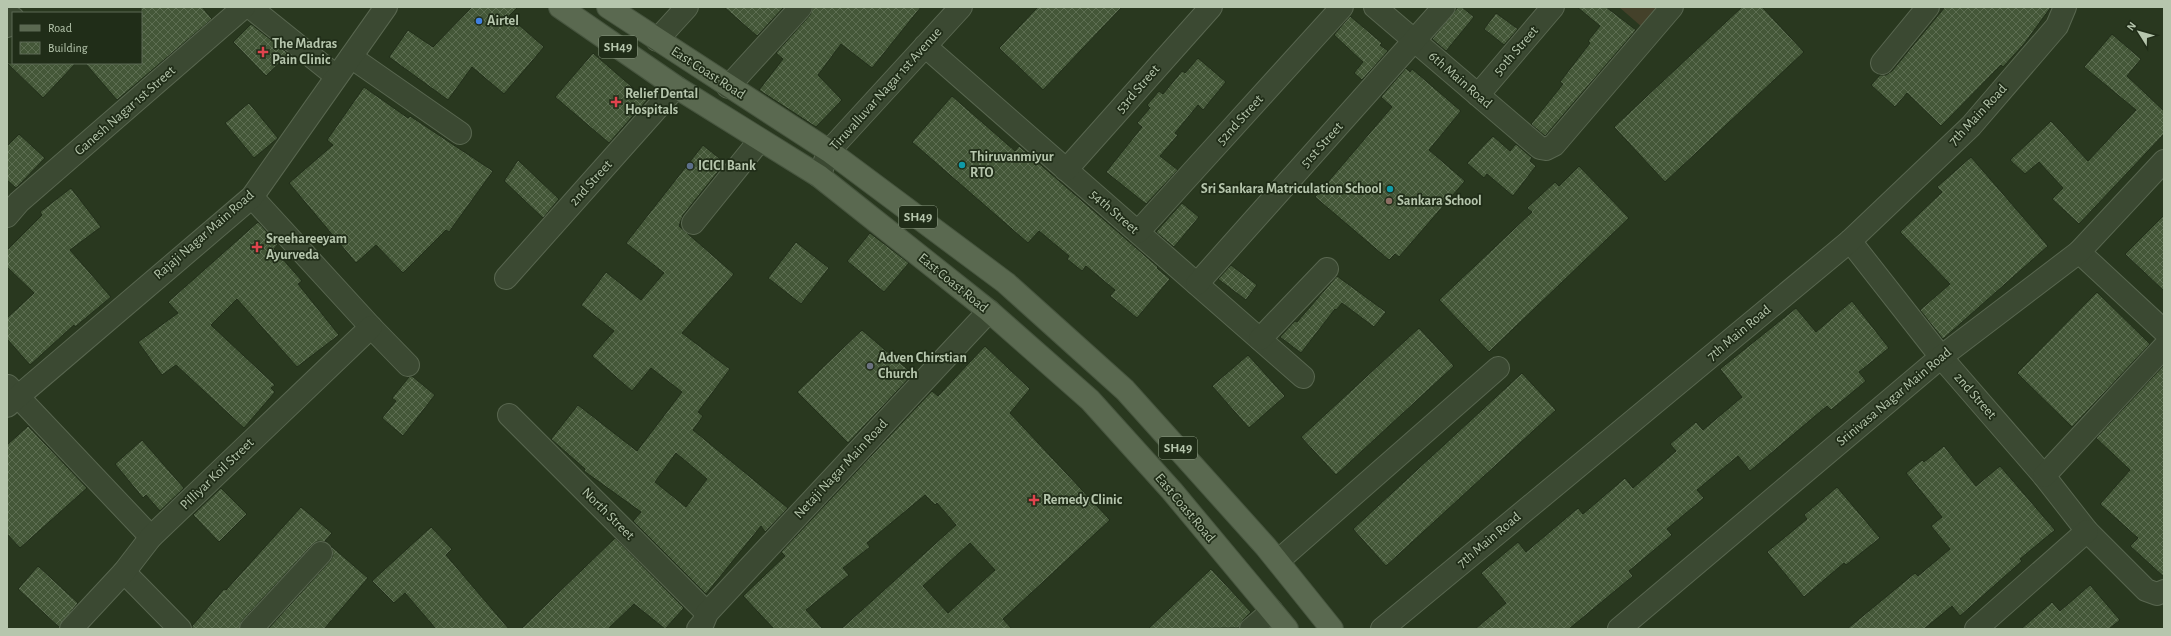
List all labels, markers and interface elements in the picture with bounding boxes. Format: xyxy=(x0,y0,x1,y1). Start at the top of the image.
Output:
legend xyxy=(12,12,142,64)
north arrow xyxy=(2119,12,2159,52)
place label: Airtel xyxy=(487,14,519,28)
marker: Airtel xyxy=(474,16,484,26)
text: N xyxy=(2125,20,2138,33)
text: Road xyxy=(48,22,72,34)
street label: 50th Street xyxy=(1491,23,1541,78)
street label: Tiruvalluvar Nagar 1st Avenue xyxy=(827,25,945,153)
road number: SH49 xyxy=(599,36,637,58)
place label: The Madras Pain Clinic xyxy=(272,37,337,67)
text: Building xyxy=(48,42,88,54)
street label: East Coast Road xyxy=(669,44,747,102)
marker: The Madras Pain Clinic xyxy=(257,46,269,58)
street label: 6th Main Road xyxy=(1426,49,1494,111)
street label: 53rd Street xyxy=(1113,62,1163,116)
street label: Ganesh Nagar 1st Street xyxy=(72,63,178,158)
street label: 7th Main Road xyxy=(1946,82,2010,148)
place label: Relief Dental Hospitals xyxy=(625,87,698,117)
street label: 52nd Street xyxy=(1214,92,1266,148)
marker: Relief Dental Hospitals xyxy=(610,96,622,108)
street label: 51st Street xyxy=(1298,119,1346,170)
place label: Thiruvanmiyur RTO xyxy=(970,150,1054,180)
street label: 2nd Street xyxy=(567,157,615,209)
place label: ICICI Bank xyxy=(698,159,756,173)
marker: Thiruvanmiyur RTO xyxy=(957,160,967,170)
marker: ICICI Bank xyxy=(685,161,695,171)
place label: Sri Sankara Matriculation School xyxy=(1201,182,1382,196)
marker: Sri Sankara Matriculation School xyxy=(1385,184,1395,194)
street label: 54th Street xyxy=(1087,187,1141,237)
street label: Rajaji Nagar Main Road xyxy=(151,188,257,282)
place label: Sankara School xyxy=(1397,194,1482,208)
marker: Sankara School xyxy=(1384,196,1394,206)
road number: SH49 xyxy=(899,206,937,228)
place label: Sreehareeyam Ayurveda xyxy=(266,232,347,262)
marker: Sreehareeyam Ayurveda xyxy=(251,241,263,253)
street label: East Coast Road xyxy=(916,251,990,315)
street label: 7th Main Road xyxy=(1705,303,1773,363)
street label: Srinivasa Nagar Main Road xyxy=(1834,345,1954,449)
place label: Adven Chirstian Church xyxy=(878,351,967,381)
marker: Adven Chirstian Church xyxy=(865,361,875,371)
street label: 2nd Street xyxy=(1951,370,1999,422)
street label: Netaji Nagar Main Road xyxy=(792,417,890,521)
street label: Pilliyar Koil Street xyxy=(178,435,257,512)
road number: SH49 xyxy=(1159,437,1197,459)
street label: East Coast Road xyxy=(1152,471,1218,545)
street label: North Street xyxy=(579,485,637,543)
place label: Remedy Clinic xyxy=(1043,493,1123,507)
marker: Remedy Clinic xyxy=(1028,494,1040,506)
street label: 7th Main Road xyxy=(1455,510,1523,570)

